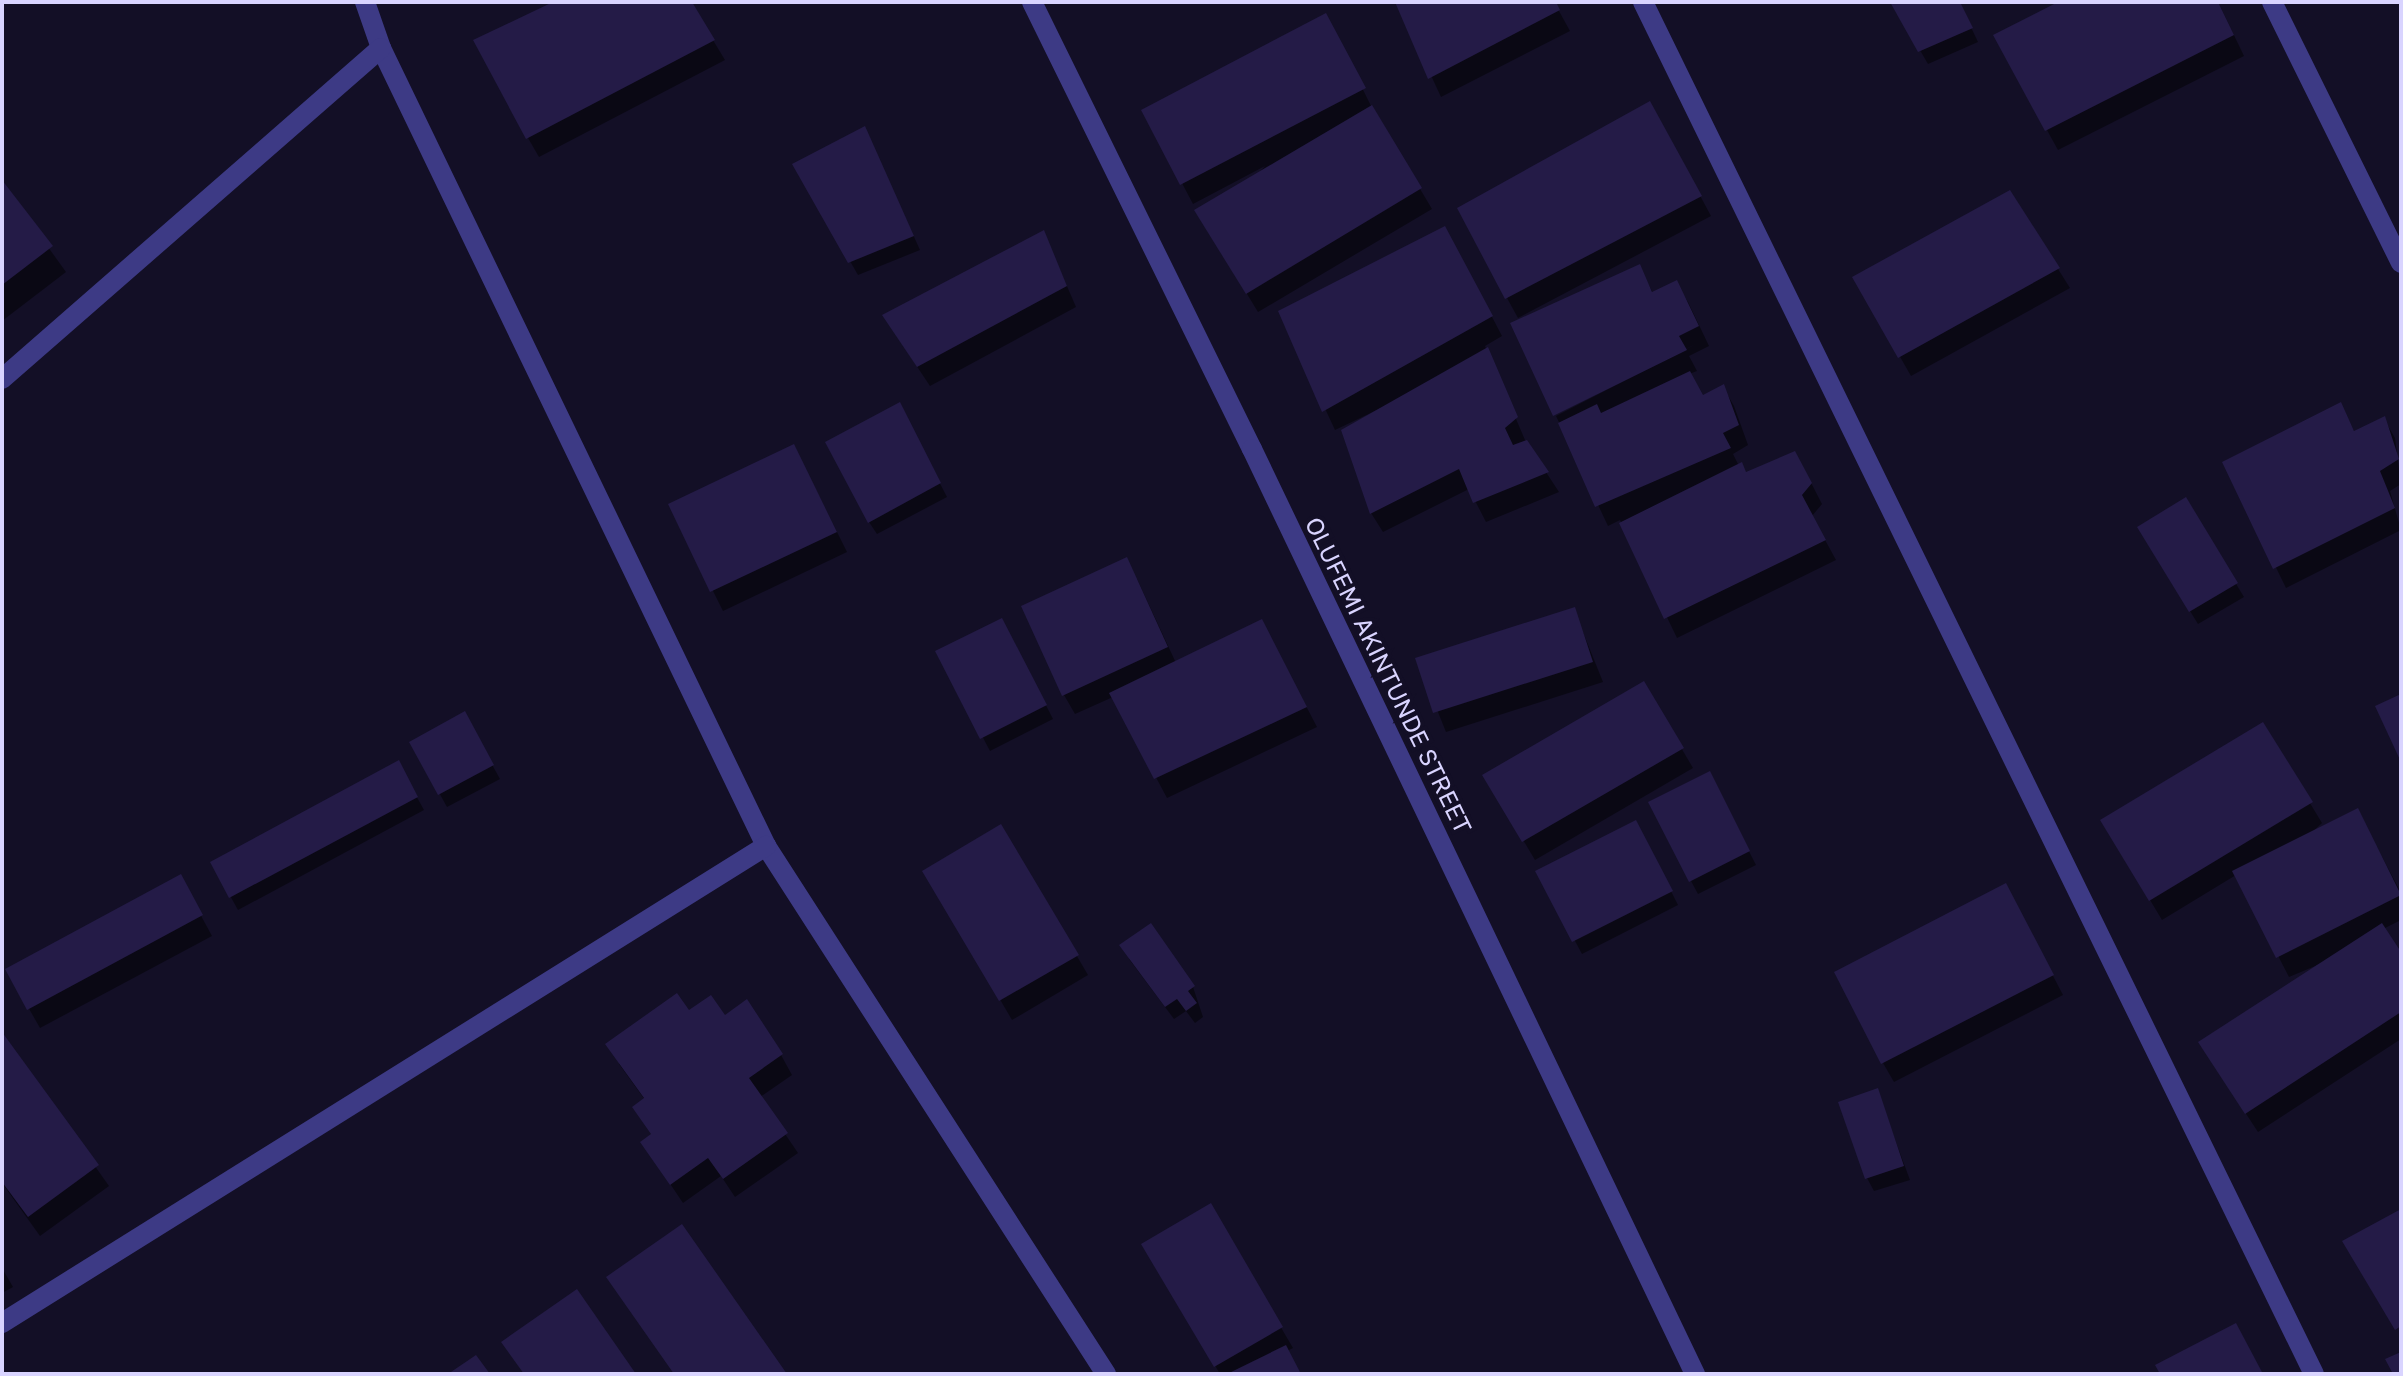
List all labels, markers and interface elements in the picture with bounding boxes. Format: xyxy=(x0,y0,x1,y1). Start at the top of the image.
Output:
street label: OLUFEMI AKINTUNDE STREET xyxy=(1300,512,1478,838)

